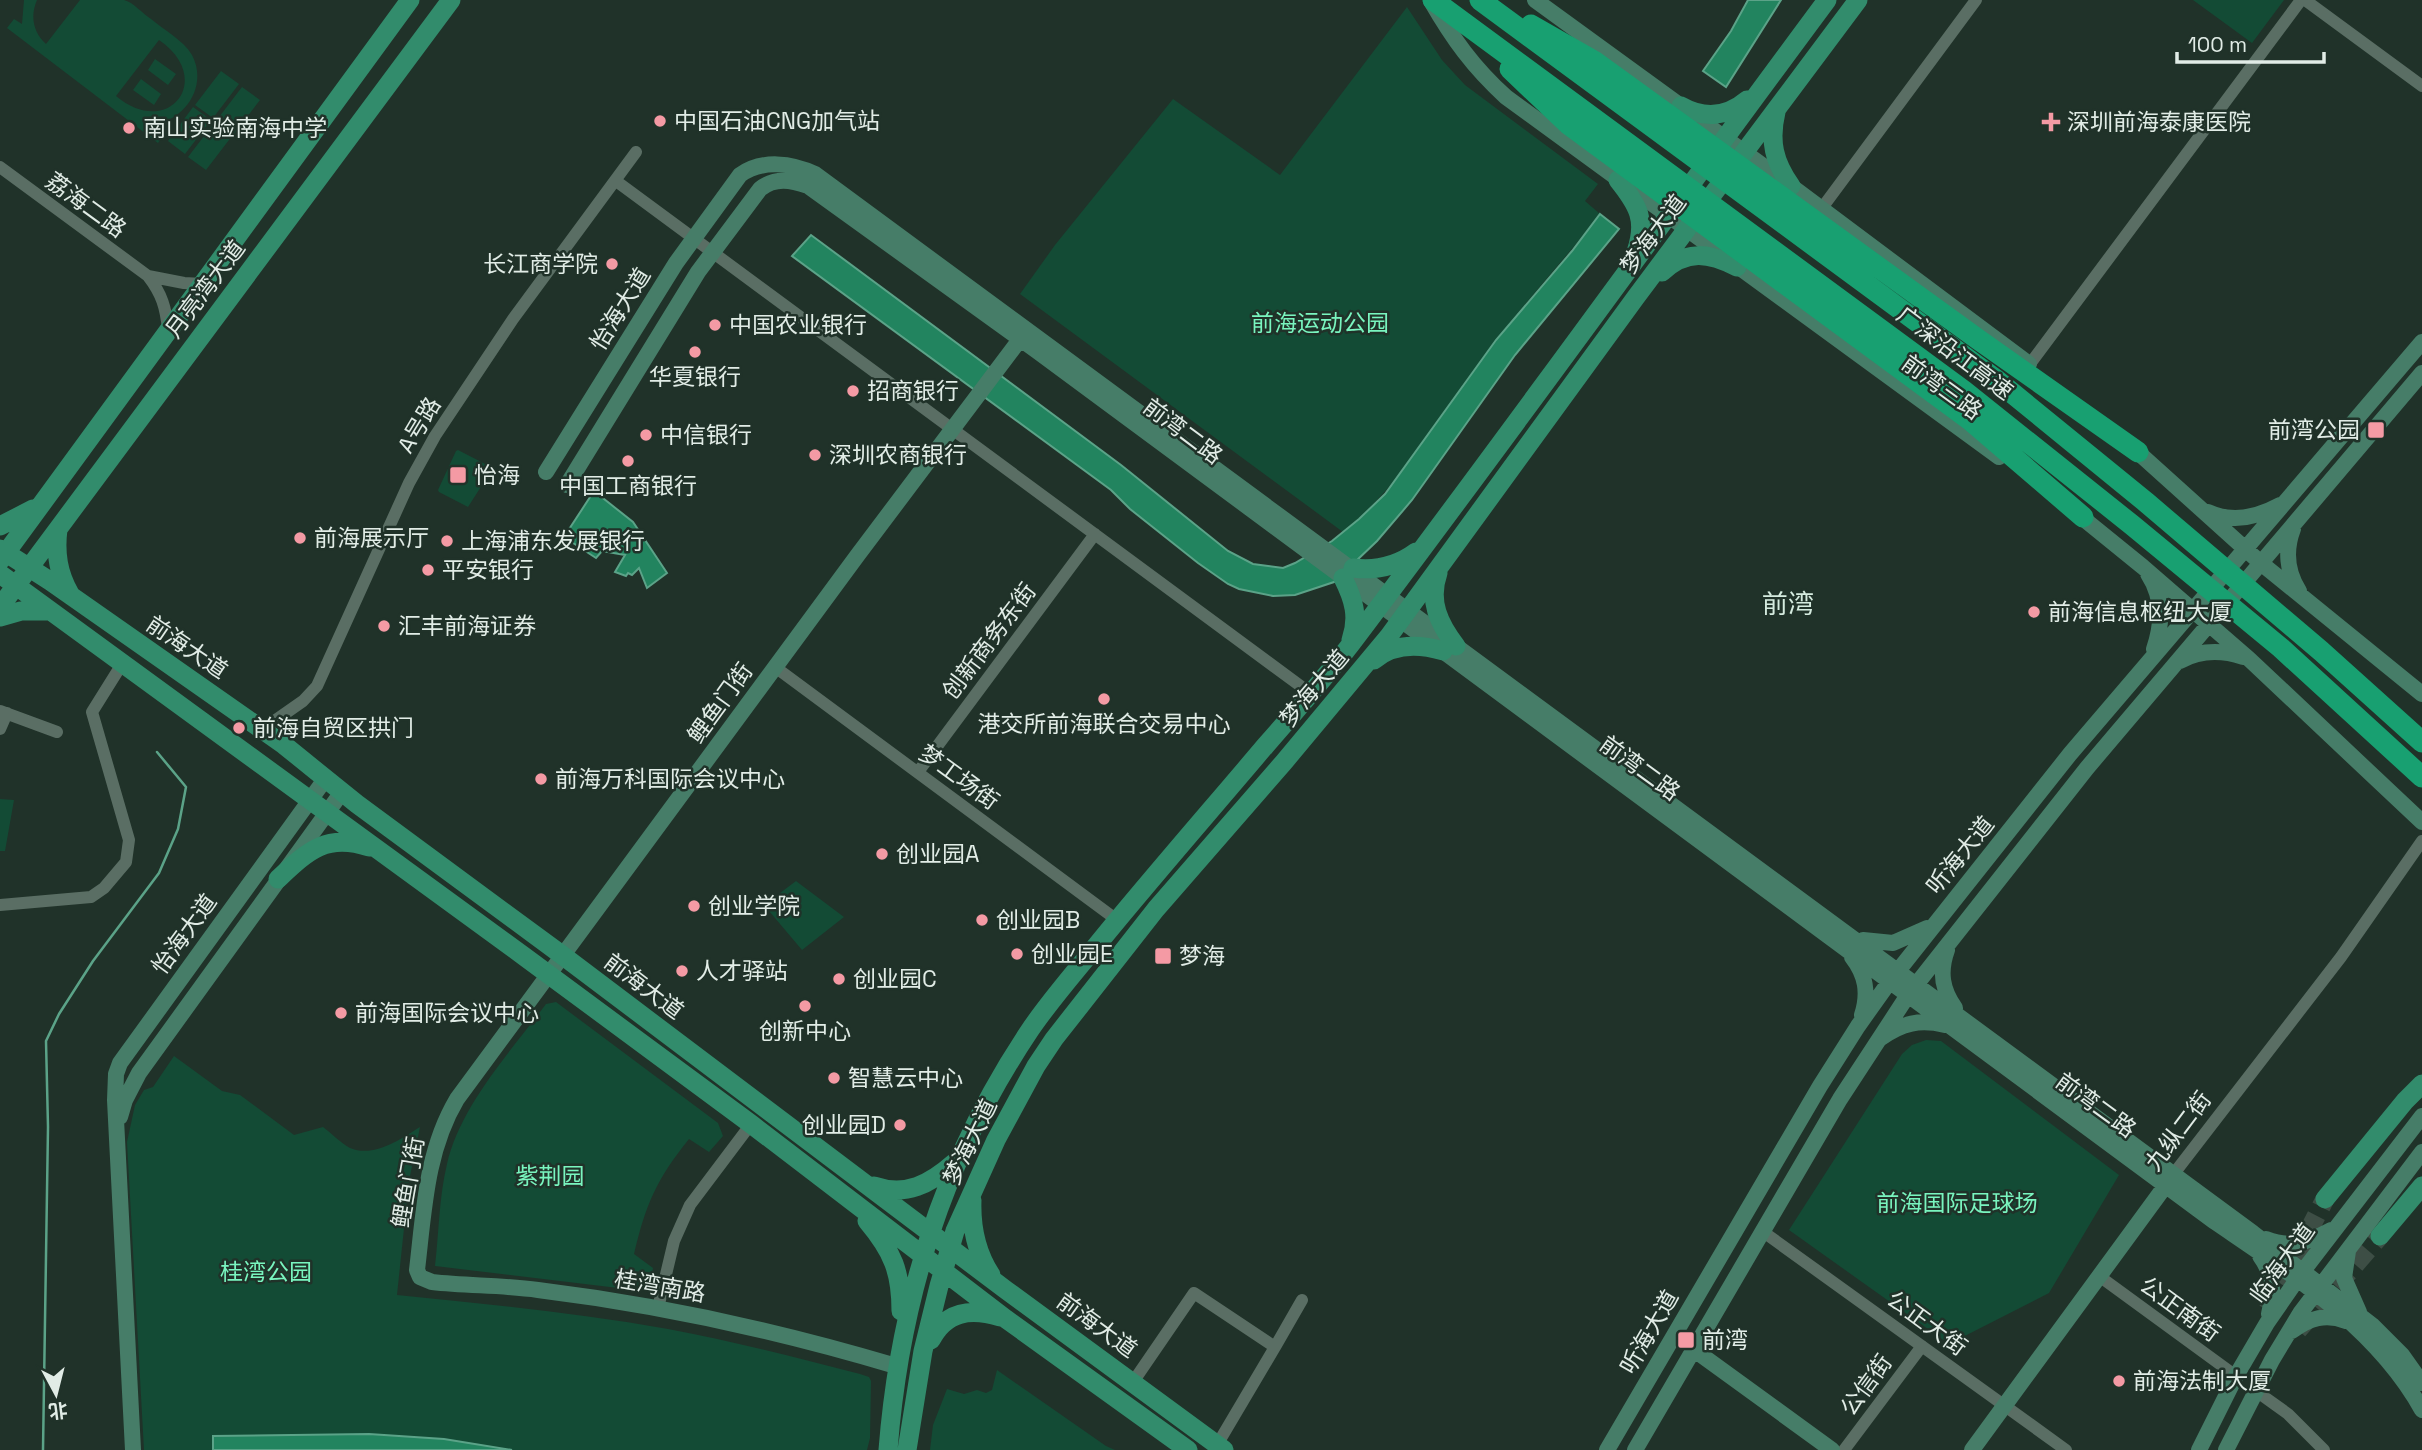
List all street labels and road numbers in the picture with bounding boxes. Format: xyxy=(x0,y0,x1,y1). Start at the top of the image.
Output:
street label: 荔海二路 xyxy=(40,166,132,244)
street label: 梦海大道 xyxy=(1613,188,1693,280)
street label: 月亮湾大道 xyxy=(158,234,252,344)
street label: 怡海大道 xyxy=(583,262,657,356)
street label: 广深沿江高速 xyxy=(1891,299,2019,407)
street label: 前湾三路 xyxy=(1896,348,1988,426)
street label: A号路 xyxy=(391,391,447,459)
street label: 前湾二路 xyxy=(1137,391,1229,471)
street label: 创新商务东街 xyxy=(935,577,1043,705)
street label: 前海大道 xyxy=(140,609,234,685)
street label: 梦海大道 xyxy=(1273,643,1355,733)
street label: 鲤鱼门街 xyxy=(681,657,759,749)
street label: 前湾二路 xyxy=(1594,729,1686,807)
street label: 梦工场街 xyxy=(913,738,1005,816)
street label: 听海大道 xyxy=(1919,810,2001,900)
street label: 怡海大道 xyxy=(145,888,223,980)
street label: 前海大道 xyxy=(598,946,690,1026)
street label: 前湾二路 xyxy=(2050,1066,2142,1144)
street label: 九纵二街 xyxy=(2138,1085,2218,1177)
street label: 梦海大道 xyxy=(936,1094,1004,1190)
street label: 鲤鱼门街 xyxy=(385,1134,431,1230)
street label: 临海大道 xyxy=(2243,1217,2321,1309)
street label: 桂湾南路 xyxy=(612,1263,708,1309)
street label: 公正南街 xyxy=(2134,1270,2226,1348)
street label: 公正大街 xyxy=(1881,1284,1973,1362)
street label: 听海大道 xyxy=(1613,1285,1685,1379)
street label: 前海大道 xyxy=(1051,1286,1143,1364)
street label: 公信街 xyxy=(1834,1348,1898,1422)

